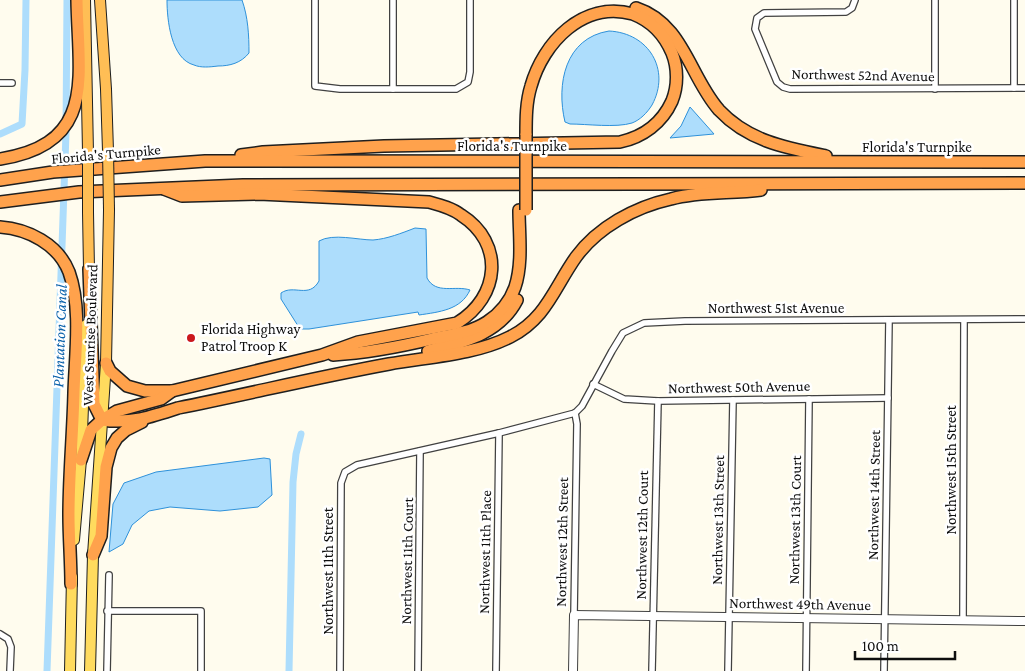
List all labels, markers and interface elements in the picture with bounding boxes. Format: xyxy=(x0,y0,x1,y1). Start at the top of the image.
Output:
street label: Northwest 52nd Avenue xyxy=(791,66,935,84)
street label: Florida's Turnpike xyxy=(457,138,567,155)
street label: Florida's Turnpike xyxy=(862,139,972,156)
street label: Florida's Turnpike xyxy=(51,141,162,168)
street label: West Sunrise Boulevard xyxy=(80,264,100,406)
water label: Plantation Canal xyxy=(49,283,70,388)
street label: Northwest 51st Avenue xyxy=(708,300,845,316)
place label: Florida Highway Patrol Troop K xyxy=(201,321,301,355)
marker: Florida Highway Patrol Troop K xyxy=(185,332,197,344)
street label: Northwest 50th Avenue xyxy=(668,378,811,396)
street label: Northwest 15th Street xyxy=(943,404,959,535)
street label: Northwest 14th Street xyxy=(865,429,883,560)
street label: Northwest 13th Street xyxy=(709,454,727,585)
street label: Northwest 13th Court xyxy=(786,454,804,585)
street label: Northwest 12th Court xyxy=(633,469,651,600)
street label: Northwest 12th Street xyxy=(553,476,571,607)
street label: Northwest 11th Place xyxy=(476,490,494,614)
street label: Northwest 11th Court xyxy=(398,496,416,625)
street label: Northwest 11th Street xyxy=(320,506,336,635)
street label: Northwest 49th Avenue xyxy=(729,595,871,613)
scale bar xyxy=(855,628,955,660)
text: 100 m xyxy=(862,638,899,654)

